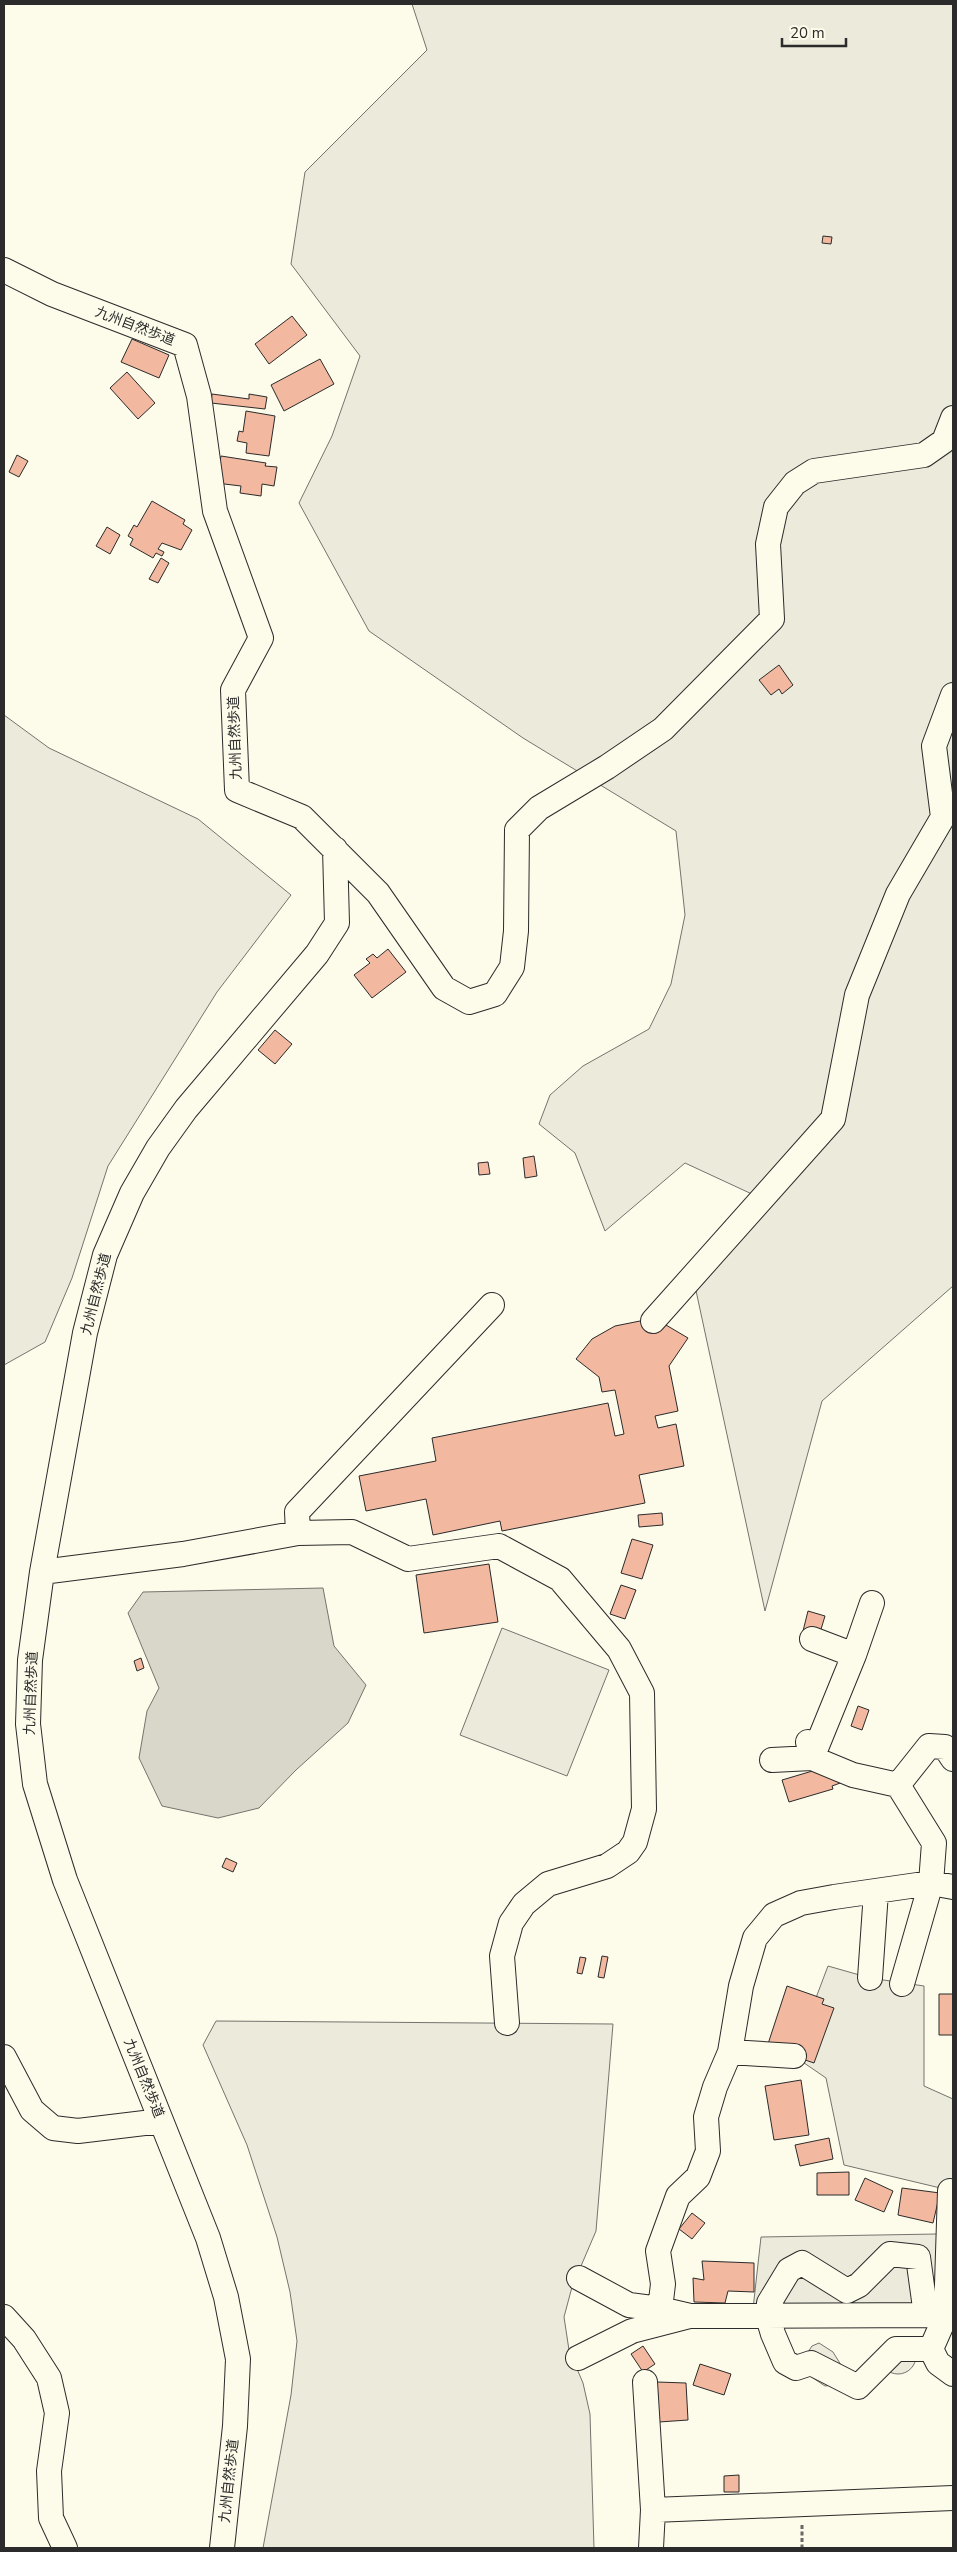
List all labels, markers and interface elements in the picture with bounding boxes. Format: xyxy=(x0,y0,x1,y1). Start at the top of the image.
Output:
scale bar xyxy=(782,15,846,47)
text: 20 m xyxy=(790,23,825,43)
street label: 九州自然歩道 xyxy=(92,302,178,350)
street label: 九州自然歩道 xyxy=(224,696,246,780)
street label: 九州自然歩道 xyxy=(77,1251,115,1337)
street label: 九州自然歩道 xyxy=(20,1651,42,1735)
street label: 九州自然歩道 xyxy=(119,2035,169,2121)
street label: 九州自然歩道 xyxy=(215,2438,243,2524)

